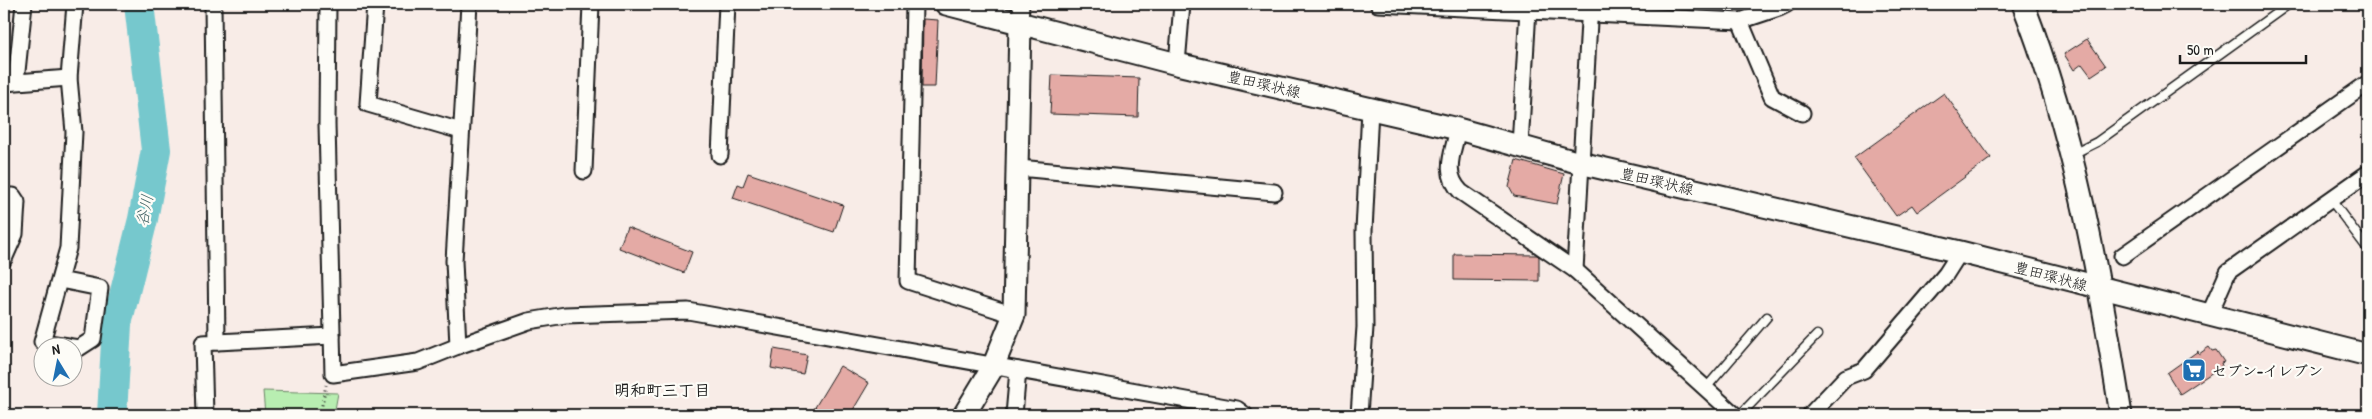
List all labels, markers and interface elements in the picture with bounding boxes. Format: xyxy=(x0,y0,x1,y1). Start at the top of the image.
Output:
scale bar xyxy=(2180,32,2306,64)
text: 50 m xyxy=(2187,39,2214,60)
street label: 豊田環状線 xyxy=(1225,65,1303,103)
street label: 豊田環状線 xyxy=(1618,162,1696,200)
water label: 谷川 xyxy=(130,192,158,228)
street label: 豊田環状線 xyxy=(2012,256,2090,296)
north arrow xyxy=(32,336,82,386)
text: N xyxy=(50,339,62,359)
supermarket icon: セブン-イレブン xyxy=(2181,357,2207,383)
place label: セブン-イレブン xyxy=(2212,360,2323,381)
district label: 明和町三丁目 xyxy=(614,379,710,401)

